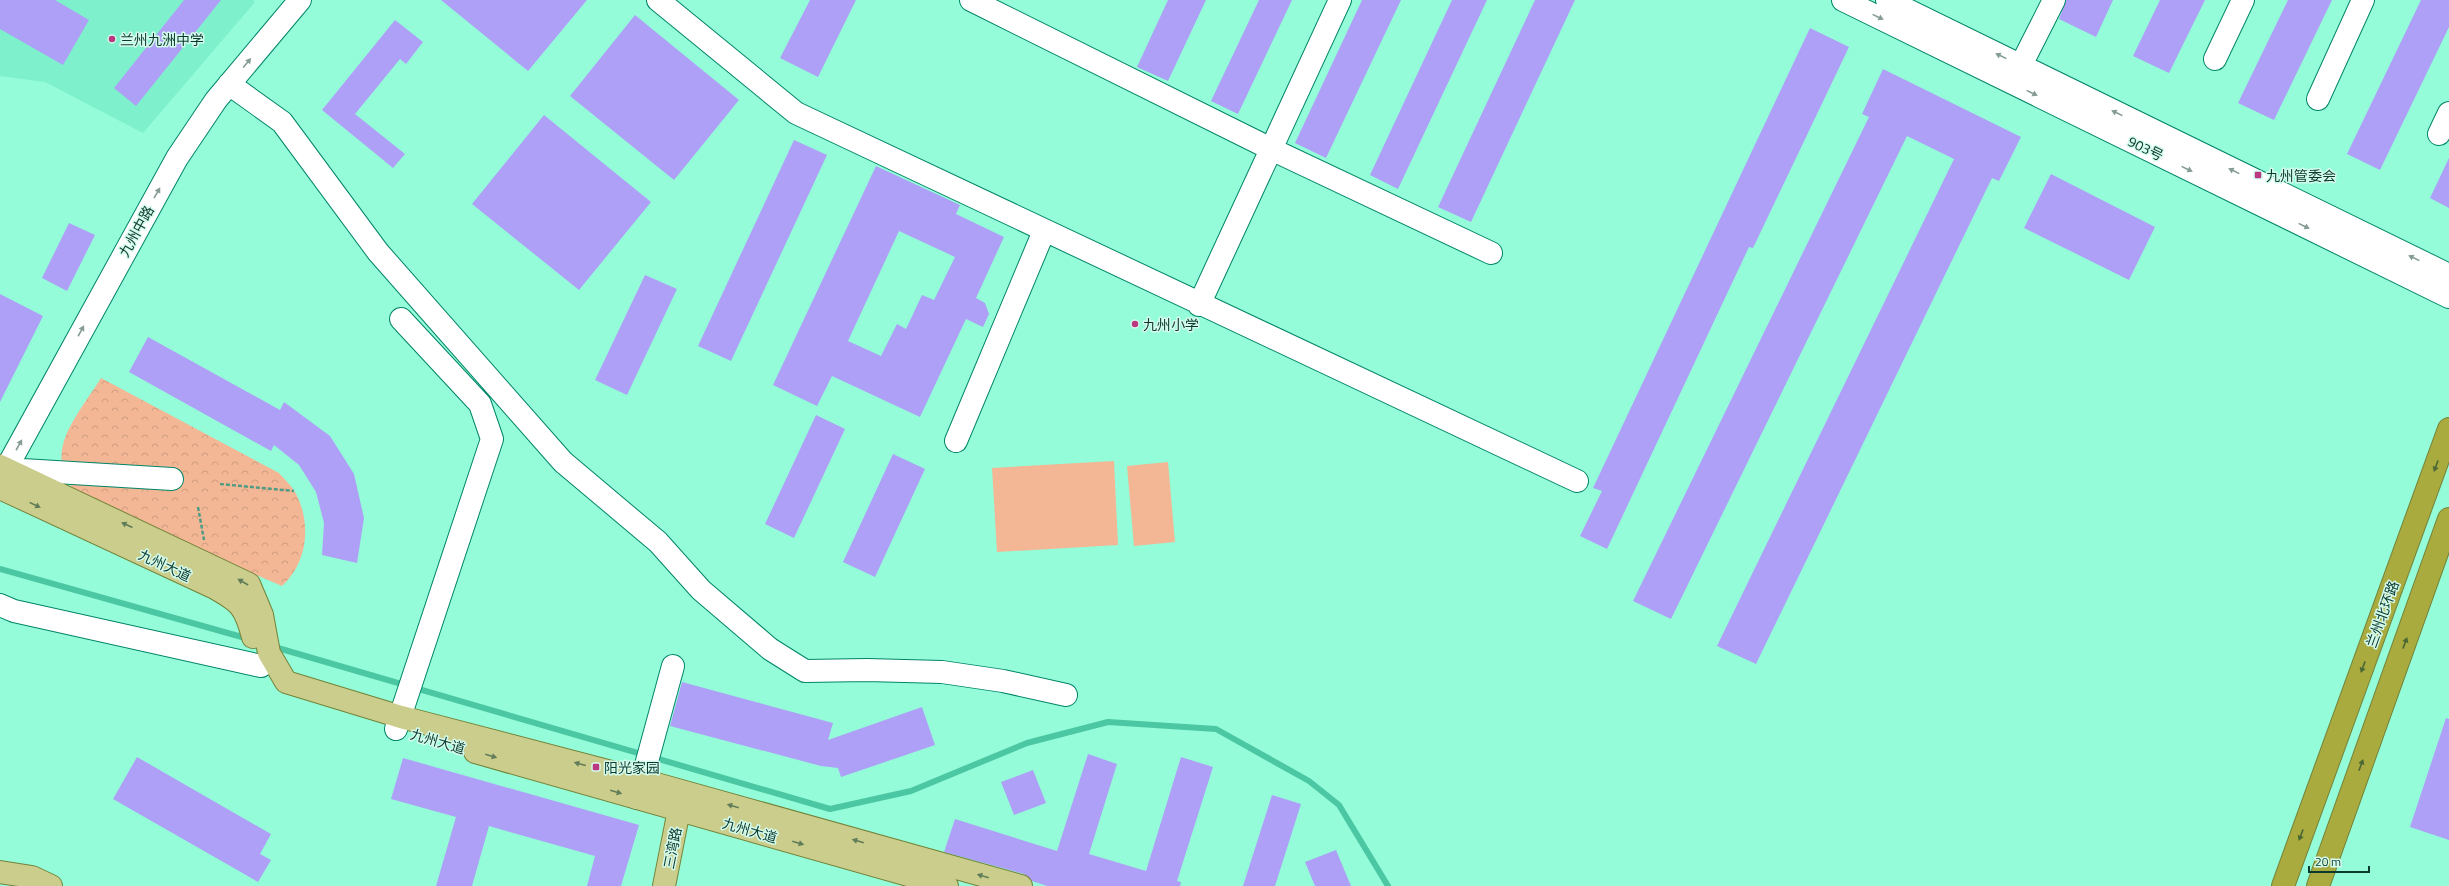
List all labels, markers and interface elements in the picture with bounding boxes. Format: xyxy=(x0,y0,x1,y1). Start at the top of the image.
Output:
one-way arrow xyxy=(1872,14,1884,20)
place label: 兰州九洲中学 xyxy=(120,29,204,50)
marker: 兰州九洲中学 xyxy=(107,34,117,44)
one-way arrow xyxy=(1995,53,2007,59)
one-way arrow xyxy=(242,58,251,69)
one-way arrow xyxy=(2027,90,2038,96)
one-way arrow xyxy=(2112,110,2123,116)
street label: 903号 xyxy=(2125,130,2167,166)
one-way arrow xyxy=(2181,165,2193,172)
place label: 九州管委会 xyxy=(2266,165,2336,186)
one-way arrow xyxy=(2228,168,2239,174)
marker: 九州管委会 xyxy=(2253,170,2263,180)
one-way arrow xyxy=(153,187,160,199)
street label: 九州中路 xyxy=(113,201,159,261)
one-way arrow xyxy=(2298,223,2309,229)
one-way arrow xyxy=(2408,255,2420,261)
place label: 九州小学 xyxy=(1143,314,1199,335)
marker: 九州小学 xyxy=(1130,319,1140,329)
one-way arrow xyxy=(78,325,84,337)
one-way arrow xyxy=(15,439,22,451)
one-way arrow xyxy=(2432,460,2438,472)
one-way arrow xyxy=(29,502,41,508)
one-way arrow xyxy=(121,522,132,528)
street label: 九州大道 xyxy=(135,544,195,586)
street label: 兰州北环路 xyxy=(2360,578,2404,650)
one-way arrow xyxy=(237,579,249,585)
one-way arrow xyxy=(2402,636,2408,648)
one-way arrow xyxy=(2359,662,2365,674)
street label: 九州大道 xyxy=(408,723,468,759)
one-way arrow xyxy=(485,753,497,759)
place label: 阳光家园 xyxy=(604,757,660,778)
one-way arrow xyxy=(2359,759,2365,771)
one-way arrow xyxy=(574,761,586,767)
marker: 阳光家园 xyxy=(591,762,601,772)
one-way arrow xyxy=(610,789,622,795)
one-way arrow xyxy=(726,802,739,808)
street label: 九州大道 xyxy=(720,812,780,848)
street label: 三湾路 xyxy=(658,825,686,871)
one-way arrow xyxy=(2298,830,2304,842)
one-way arrow xyxy=(852,837,864,843)
one-way arrow xyxy=(792,840,804,846)
scale bar xyxy=(2309,848,2369,874)
text: 20 m xyxy=(2315,852,2341,871)
one-way arrow xyxy=(977,872,989,878)

